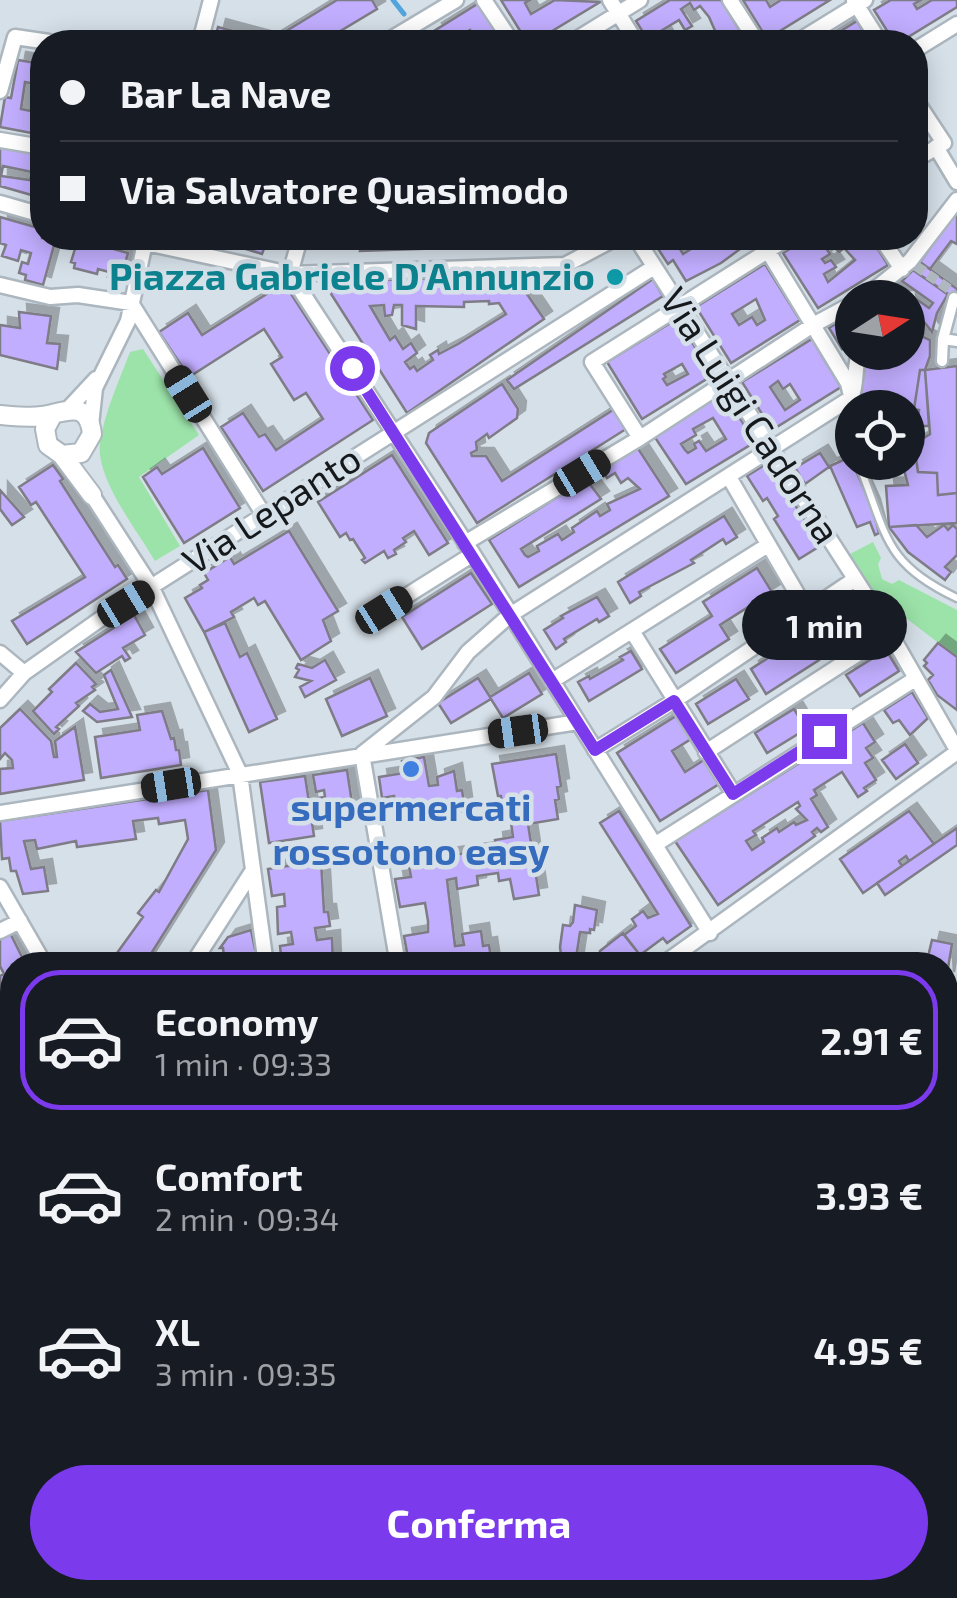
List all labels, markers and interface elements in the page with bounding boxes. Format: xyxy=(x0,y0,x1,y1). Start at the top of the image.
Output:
text: Bar La Nave xyxy=(120,70,331,116)
text: Via Salvatore Quasimodo xyxy=(120,166,569,212)
place label: Piazza Gabriele D'Annunzio xyxy=(109,252,595,298)
marker: Piazza Gabriele D'Annunzio xyxy=(604,266,626,288)
street label: Via Luigi Cadorna xyxy=(652,278,851,551)
north arrow xyxy=(835,280,925,370)
map controls xyxy=(835,280,925,480)
route start xyxy=(330,346,375,391)
car xyxy=(159,361,217,427)
button: locate xyxy=(835,390,925,480)
street label: Via Lepanto xyxy=(173,434,368,583)
car xyxy=(549,445,615,501)
car xyxy=(93,576,159,632)
car xyxy=(351,581,417,639)
callout: 1 min xyxy=(742,591,906,661)
text: 1 min xyxy=(786,606,863,644)
car xyxy=(486,712,550,750)
route end xyxy=(802,714,847,759)
marker: supermercati rossotono easy xyxy=(400,758,422,780)
car xyxy=(139,765,203,805)
place label: supermercati rossotono easy xyxy=(272,783,550,873)
icon: car xyxy=(35,995,125,1085)
text: Economy xyxy=(155,998,319,1044)
text: 2.91 € xyxy=(820,1017,923,1063)
text: 1 min · 09:33 xyxy=(155,1044,332,1082)
icon: car xyxy=(35,1150,125,1240)
text: Comfort xyxy=(155,1153,303,1199)
text: 3.93 € xyxy=(816,1172,923,1218)
text: 2 min · 09:34 xyxy=(155,1199,339,1237)
icon: car xyxy=(35,1305,125,1395)
text: XL xyxy=(155,1308,200,1354)
text: 4.95 € xyxy=(814,1327,923,1373)
text: 3 min · 09:35 xyxy=(155,1354,336,1392)
button: Conferma xyxy=(30,1465,928,1580)

